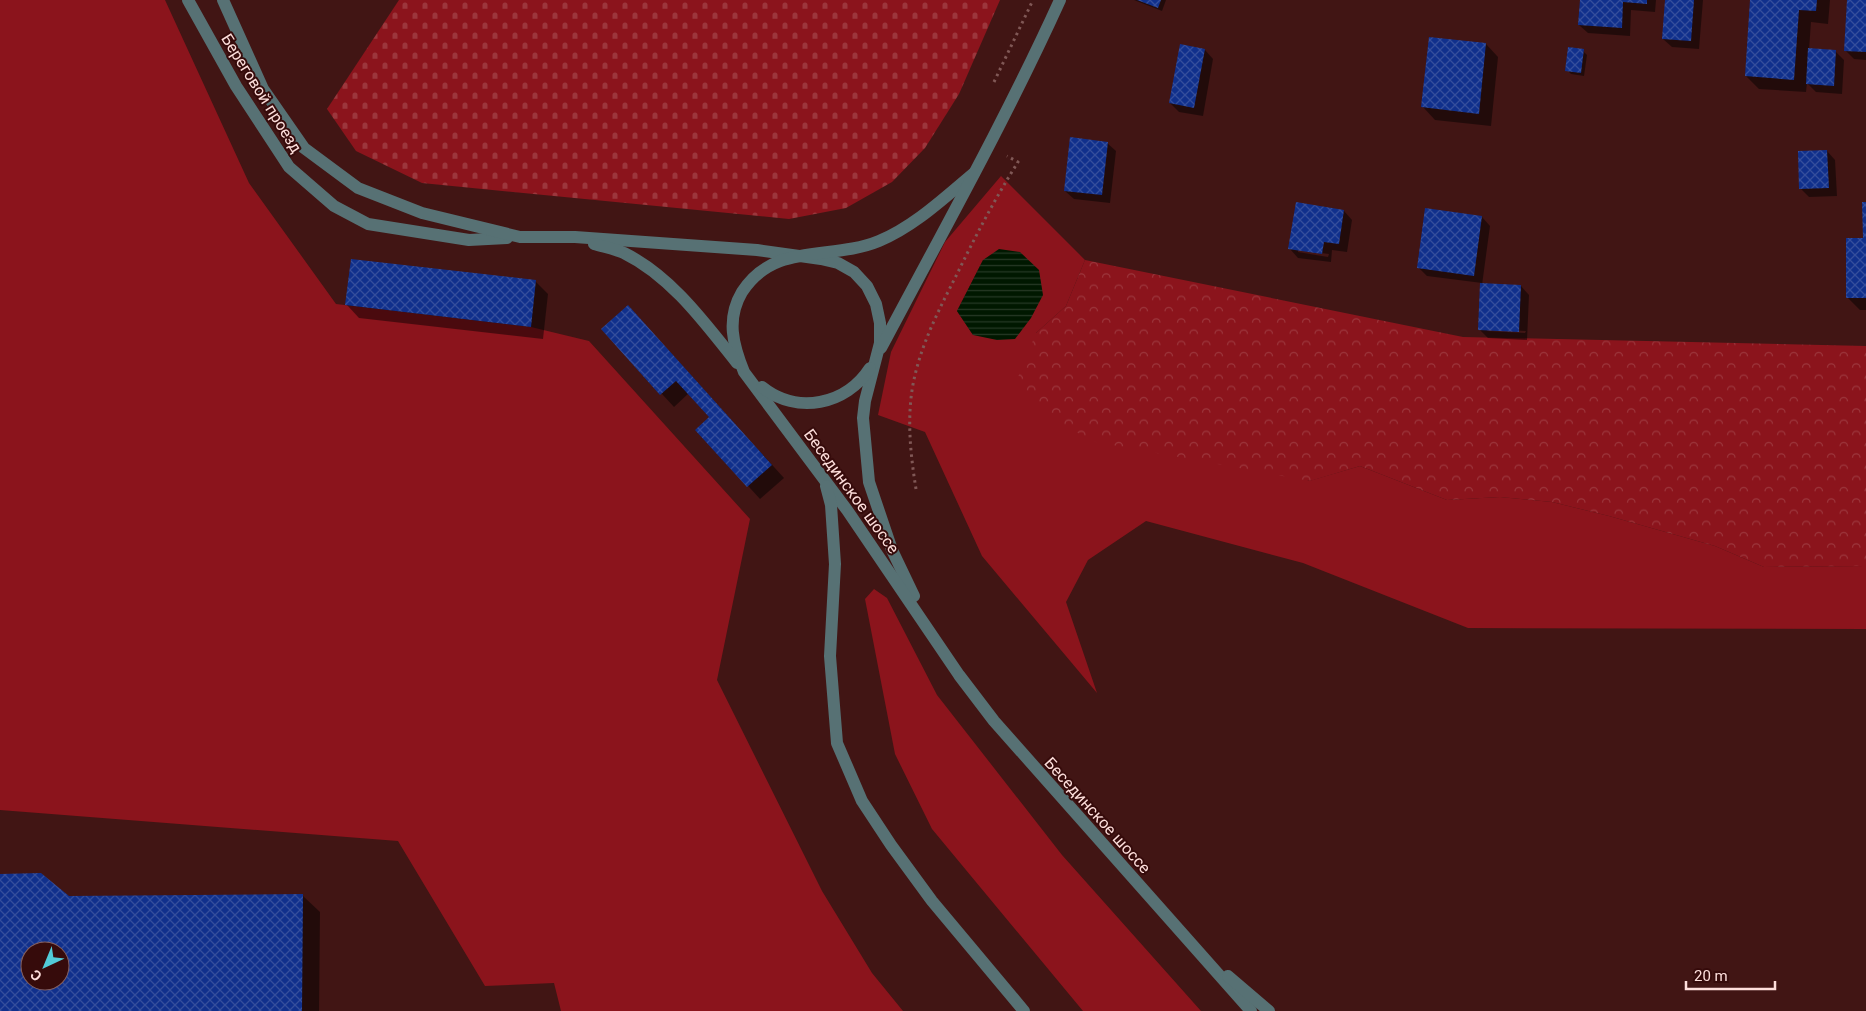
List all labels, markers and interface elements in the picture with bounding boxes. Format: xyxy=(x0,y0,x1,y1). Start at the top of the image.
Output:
street label: Береговой проезд xyxy=(217,30,306,157)
street label: Бесединское шоссе xyxy=(800,425,903,557)
street label: Бесединское шоссе xyxy=(1041,754,1155,877)
north arrow xyxy=(20,941,70,991)
scale bar xyxy=(1686,958,1775,990)
text: С xyxy=(27,966,45,984)
text: 20 m xyxy=(1694,967,1728,985)

